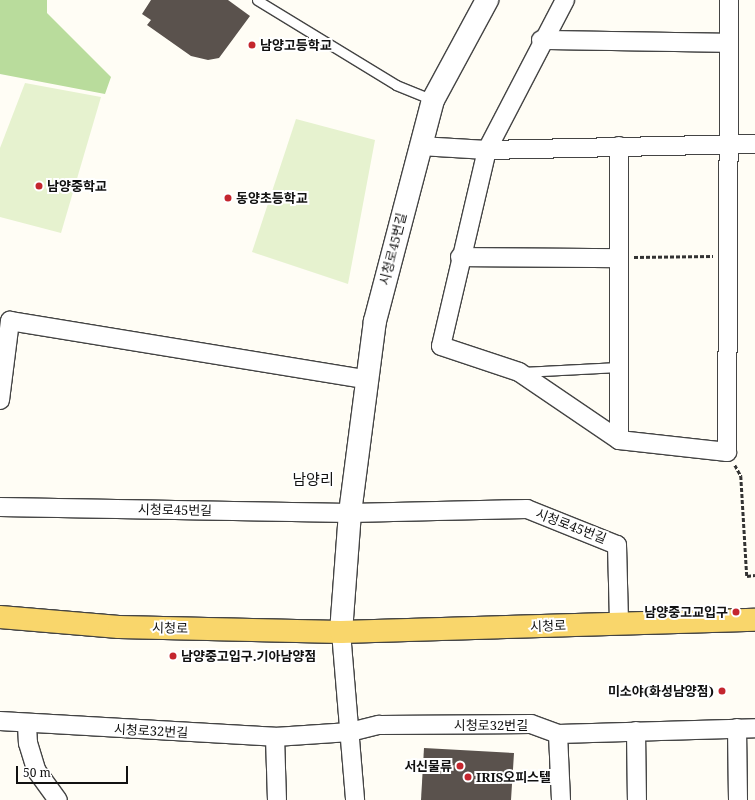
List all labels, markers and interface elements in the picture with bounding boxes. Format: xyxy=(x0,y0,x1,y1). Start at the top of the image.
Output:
place label: 남양고등학교 xyxy=(260,37,332,53)
marker: 남양고등학교 xyxy=(247,40,257,50)
place label: 남양중학교 xyxy=(47,178,107,194)
marker: 남양중학교 xyxy=(34,181,44,191)
place label: 동양초등학교 xyxy=(236,190,308,206)
marker: 동양초등학교 xyxy=(223,193,233,203)
street label: 시청로45번길 xyxy=(376,211,410,287)
district label: 남양리 xyxy=(292,471,334,489)
street label: 시청로45번길 xyxy=(138,502,212,518)
street label: 시청로45번길 xyxy=(534,505,608,547)
place label: 남양중고교입구 xyxy=(644,604,728,620)
marker: 남양중고교입구 xyxy=(731,607,741,617)
street label: 시청로 xyxy=(530,618,566,634)
street label: 시청로 xyxy=(152,620,188,636)
place label: 남양중고입구.기아남양점 xyxy=(181,648,316,664)
marker: 남양중고입구.기아남양점 xyxy=(168,651,178,661)
place label: 미소야(화성남양점) xyxy=(608,683,714,699)
marker: 미소야(화성남양점) xyxy=(717,686,727,696)
street label: 시청로32번길 xyxy=(454,717,528,733)
street label: 시청로32번길 xyxy=(113,721,189,741)
scale bar xyxy=(18,758,130,784)
place label: 서신물류 xyxy=(404,758,452,774)
marker: 서신물류 xyxy=(455,761,465,771)
text: 50 m xyxy=(23,764,51,781)
place label: IRIS오피스텔 xyxy=(476,769,551,785)
marker: IRIS오피스텔 xyxy=(463,772,473,782)

